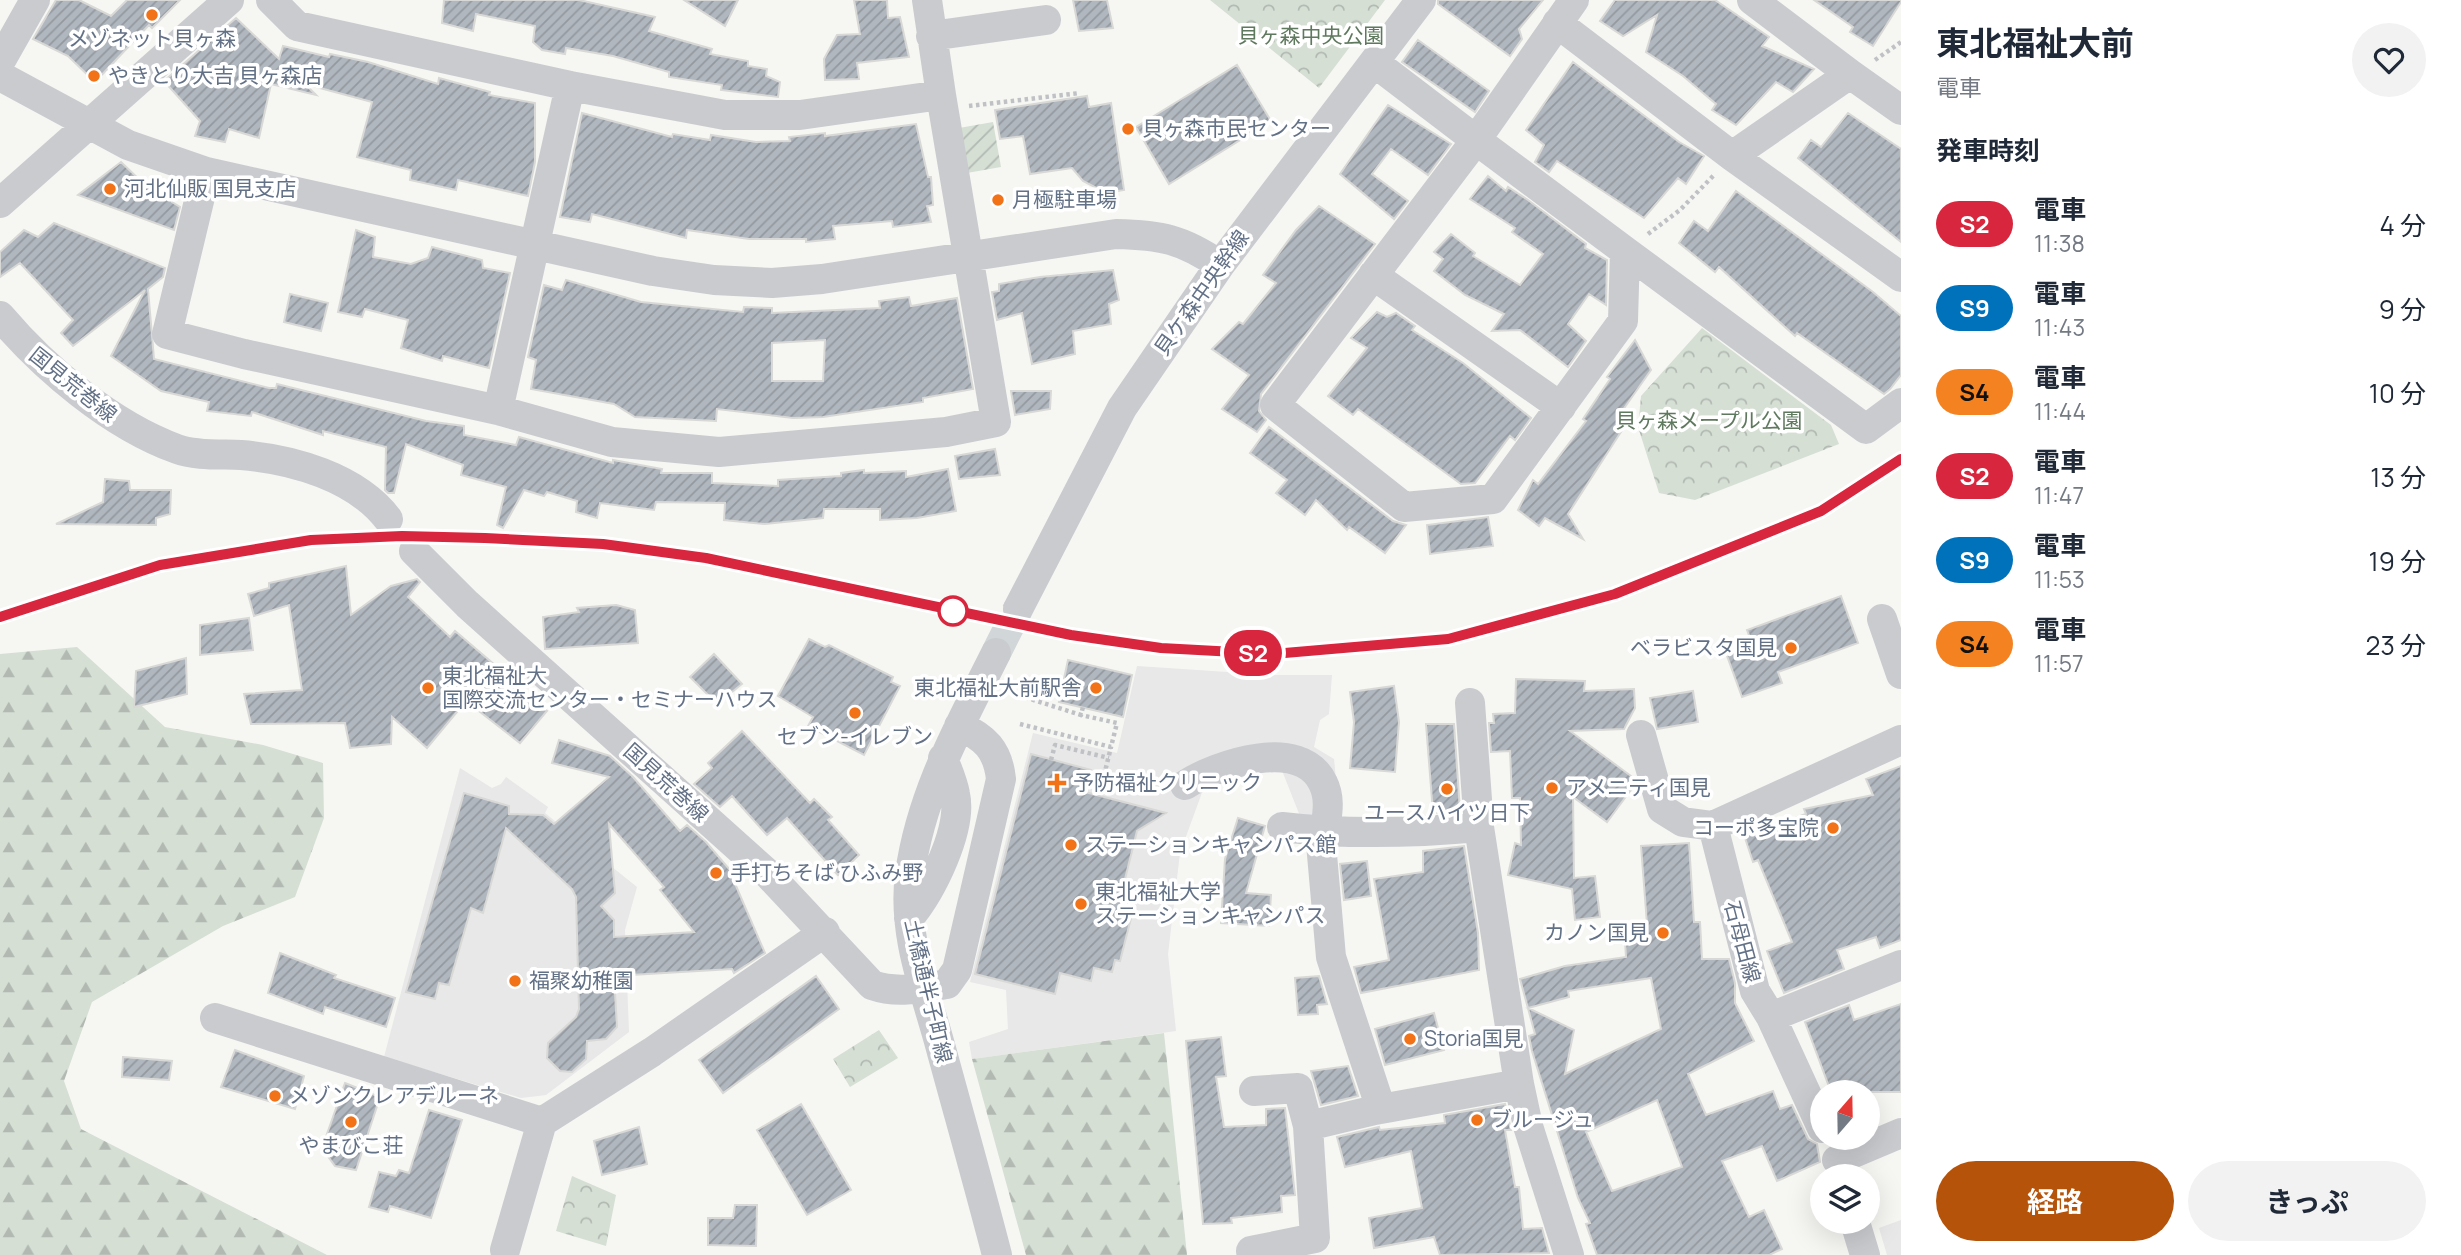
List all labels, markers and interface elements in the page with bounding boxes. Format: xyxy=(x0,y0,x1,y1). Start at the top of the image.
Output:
marker: メゾネット貝ヶ森 xyxy=(144,7,160,23)
text: 東北福祉大前 xyxy=(1936,20,2134,65)
park label: 貝ヶ森中央公園 xyxy=(1238,21,1385,49)
button: heart xyxy=(2352,23,2426,97)
place label: メゾネット貝ヶ森 xyxy=(68,24,236,52)
place label: やきとり大吉 貝ヶ森店 xyxy=(108,61,322,89)
marker: やきとり大吉 貝ヶ森店 xyxy=(86,68,102,84)
text: 電車 xyxy=(1936,71,1982,103)
place label: 貝ヶ森市民センター xyxy=(1142,114,1331,142)
marker: 貝ヶ森市民センター xyxy=(1120,121,1136,137)
text: 発車時刻 xyxy=(1936,132,2040,168)
place label: 河北仙販 国見支店 xyxy=(124,174,296,202)
marker: 河北仙販 国見支店 xyxy=(102,181,118,197)
place label: 月極駐車場 xyxy=(1012,185,1117,213)
text: 電車 xyxy=(2034,191,2086,227)
marker: 月極駐車場 xyxy=(990,192,1006,208)
text: S2 xyxy=(1959,207,1990,240)
text: 4 分 xyxy=(2379,207,2426,243)
street label: 貝ケ森中央幹線 xyxy=(1148,224,1255,361)
text: 11:38 xyxy=(2034,227,2085,259)
text: 電車 xyxy=(2034,275,2086,311)
text: S9 xyxy=(1959,291,1990,324)
text: 9 分 xyxy=(2379,291,2426,327)
text: 11:43 xyxy=(2034,311,2085,343)
street label: 国見荒巻線 xyxy=(24,340,123,428)
text: 電車 xyxy=(2034,359,2086,395)
text: S4 xyxy=(1959,375,1990,408)
text: 10 分 xyxy=(2369,375,2426,411)
text: 11:44 xyxy=(2034,395,2086,427)
park label: 貝ヶ森メープル公園 xyxy=(1615,406,1803,434)
text: 電車 xyxy=(2034,443,2086,479)
text: S2 xyxy=(1959,459,1990,492)
text: 13 分 xyxy=(2370,459,2426,495)
text: 11:47 xyxy=(2034,479,2084,511)
text: 電車 xyxy=(2034,527,2086,563)
text: S9 xyxy=(1959,543,1990,576)
text: 19 分 xyxy=(2369,543,2426,579)
text: 11:53 xyxy=(2034,563,2085,595)
unlabelled marker xyxy=(938,596,968,626)
text: 電車 xyxy=(2034,611,2086,647)
text: S4 xyxy=(1959,627,1990,660)
text: 23 分 xyxy=(2366,627,2426,663)
line badge: S2 xyxy=(1222,630,1284,676)
place label: ベラビスタ国見 xyxy=(1630,633,1777,661)
text: S2 xyxy=(1238,636,1268,669)
marker: ベラビスタ国見 xyxy=(1783,640,1799,656)
text: 11:57 xyxy=(2034,647,2084,679)
place label: 東北福祉大 国際交流センター・セミナーハウス xyxy=(442,661,778,713)
place label: 東北福祉大前駅舎 xyxy=(914,673,1082,701)
marker: 東北福祉大 国際交流センター・セミナーハウス xyxy=(420,680,436,696)
marker: 東北福祉大前駅舎 xyxy=(1088,680,1104,696)
marker: セブン-イレブン xyxy=(847,705,863,721)
place label: セブン-イレブン xyxy=(777,722,933,750)
street label: 国見荒巻線 xyxy=(618,737,715,828)
place label: 予防福祉クリニック xyxy=(1073,768,1262,796)
marker: 予防福祉クリニック xyxy=(1047,773,1067,793)
place label: アメニティ国見 xyxy=(1566,773,1711,801)
marker: アメニティ国見 xyxy=(1544,780,1560,796)
marker: ユースハイツ日下 xyxy=(1439,781,1455,797)
place label: ユースハイツ日下 xyxy=(1364,798,1530,826)
place label: コーポ多宝院 xyxy=(1693,813,1819,841)
marker: コーポ多宝院 xyxy=(1825,820,1841,836)
place label: ステーションキャンパス館 xyxy=(1085,830,1337,858)
marker: ステーションキャンパス館 xyxy=(1063,837,1079,853)
place label: 手打ちそば ひふみ野 xyxy=(730,858,923,886)
marker: 手打ちそば ひふみ野 xyxy=(708,865,724,881)
place label: 東北福祉大学 ステーションキャンパス xyxy=(1095,877,1326,929)
marker: 東北福祉大学 ステーションキャンパス xyxy=(1073,896,1089,912)
street label: 石母田線 xyxy=(1719,898,1767,986)
street label: 土橋通半子町線 xyxy=(899,916,959,1066)
place label: カノン国見 xyxy=(1544,918,1649,946)
marker: カノン国見 xyxy=(1655,925,1671,941)
place label: 福聚幼稚園 xyxy=(529,966,634,994)
marker: 福聚幼稚園 xyxy=(507,973,523,989)
place label: Storia国見 xyxy=(1424,1024,1524,1052)
marker: Storia国見 xyxy=(1402,1031,1418,1047)
north arrow xyxy=(1810,1080,1880,1150)
map controls xyxy=(1810,1080,1880,1234)
place label: メゾンクレアデルーネ xyxy=(289,1081,499,1109)
marker: メゾンクレアデルーネ xyxy=(267,1088,283,1104)
place label: ブルージュ xyxy=(1491,1105,1594,1133)
marker: ブルージュ xyxy=(1469,1112,1485,1128)
marker: やまびこ荘 xyxy=(343,1114,359,1130)
place label: やまびこ荘 xyxy=(299,1131,404,1159)
button: 経路 xyxy=(1936,1161,2174,1241)
button: きっぷ xyxy=(2188,1161,2426,1241)
button: layers xyxy=(1810,1164,1880,1234)

